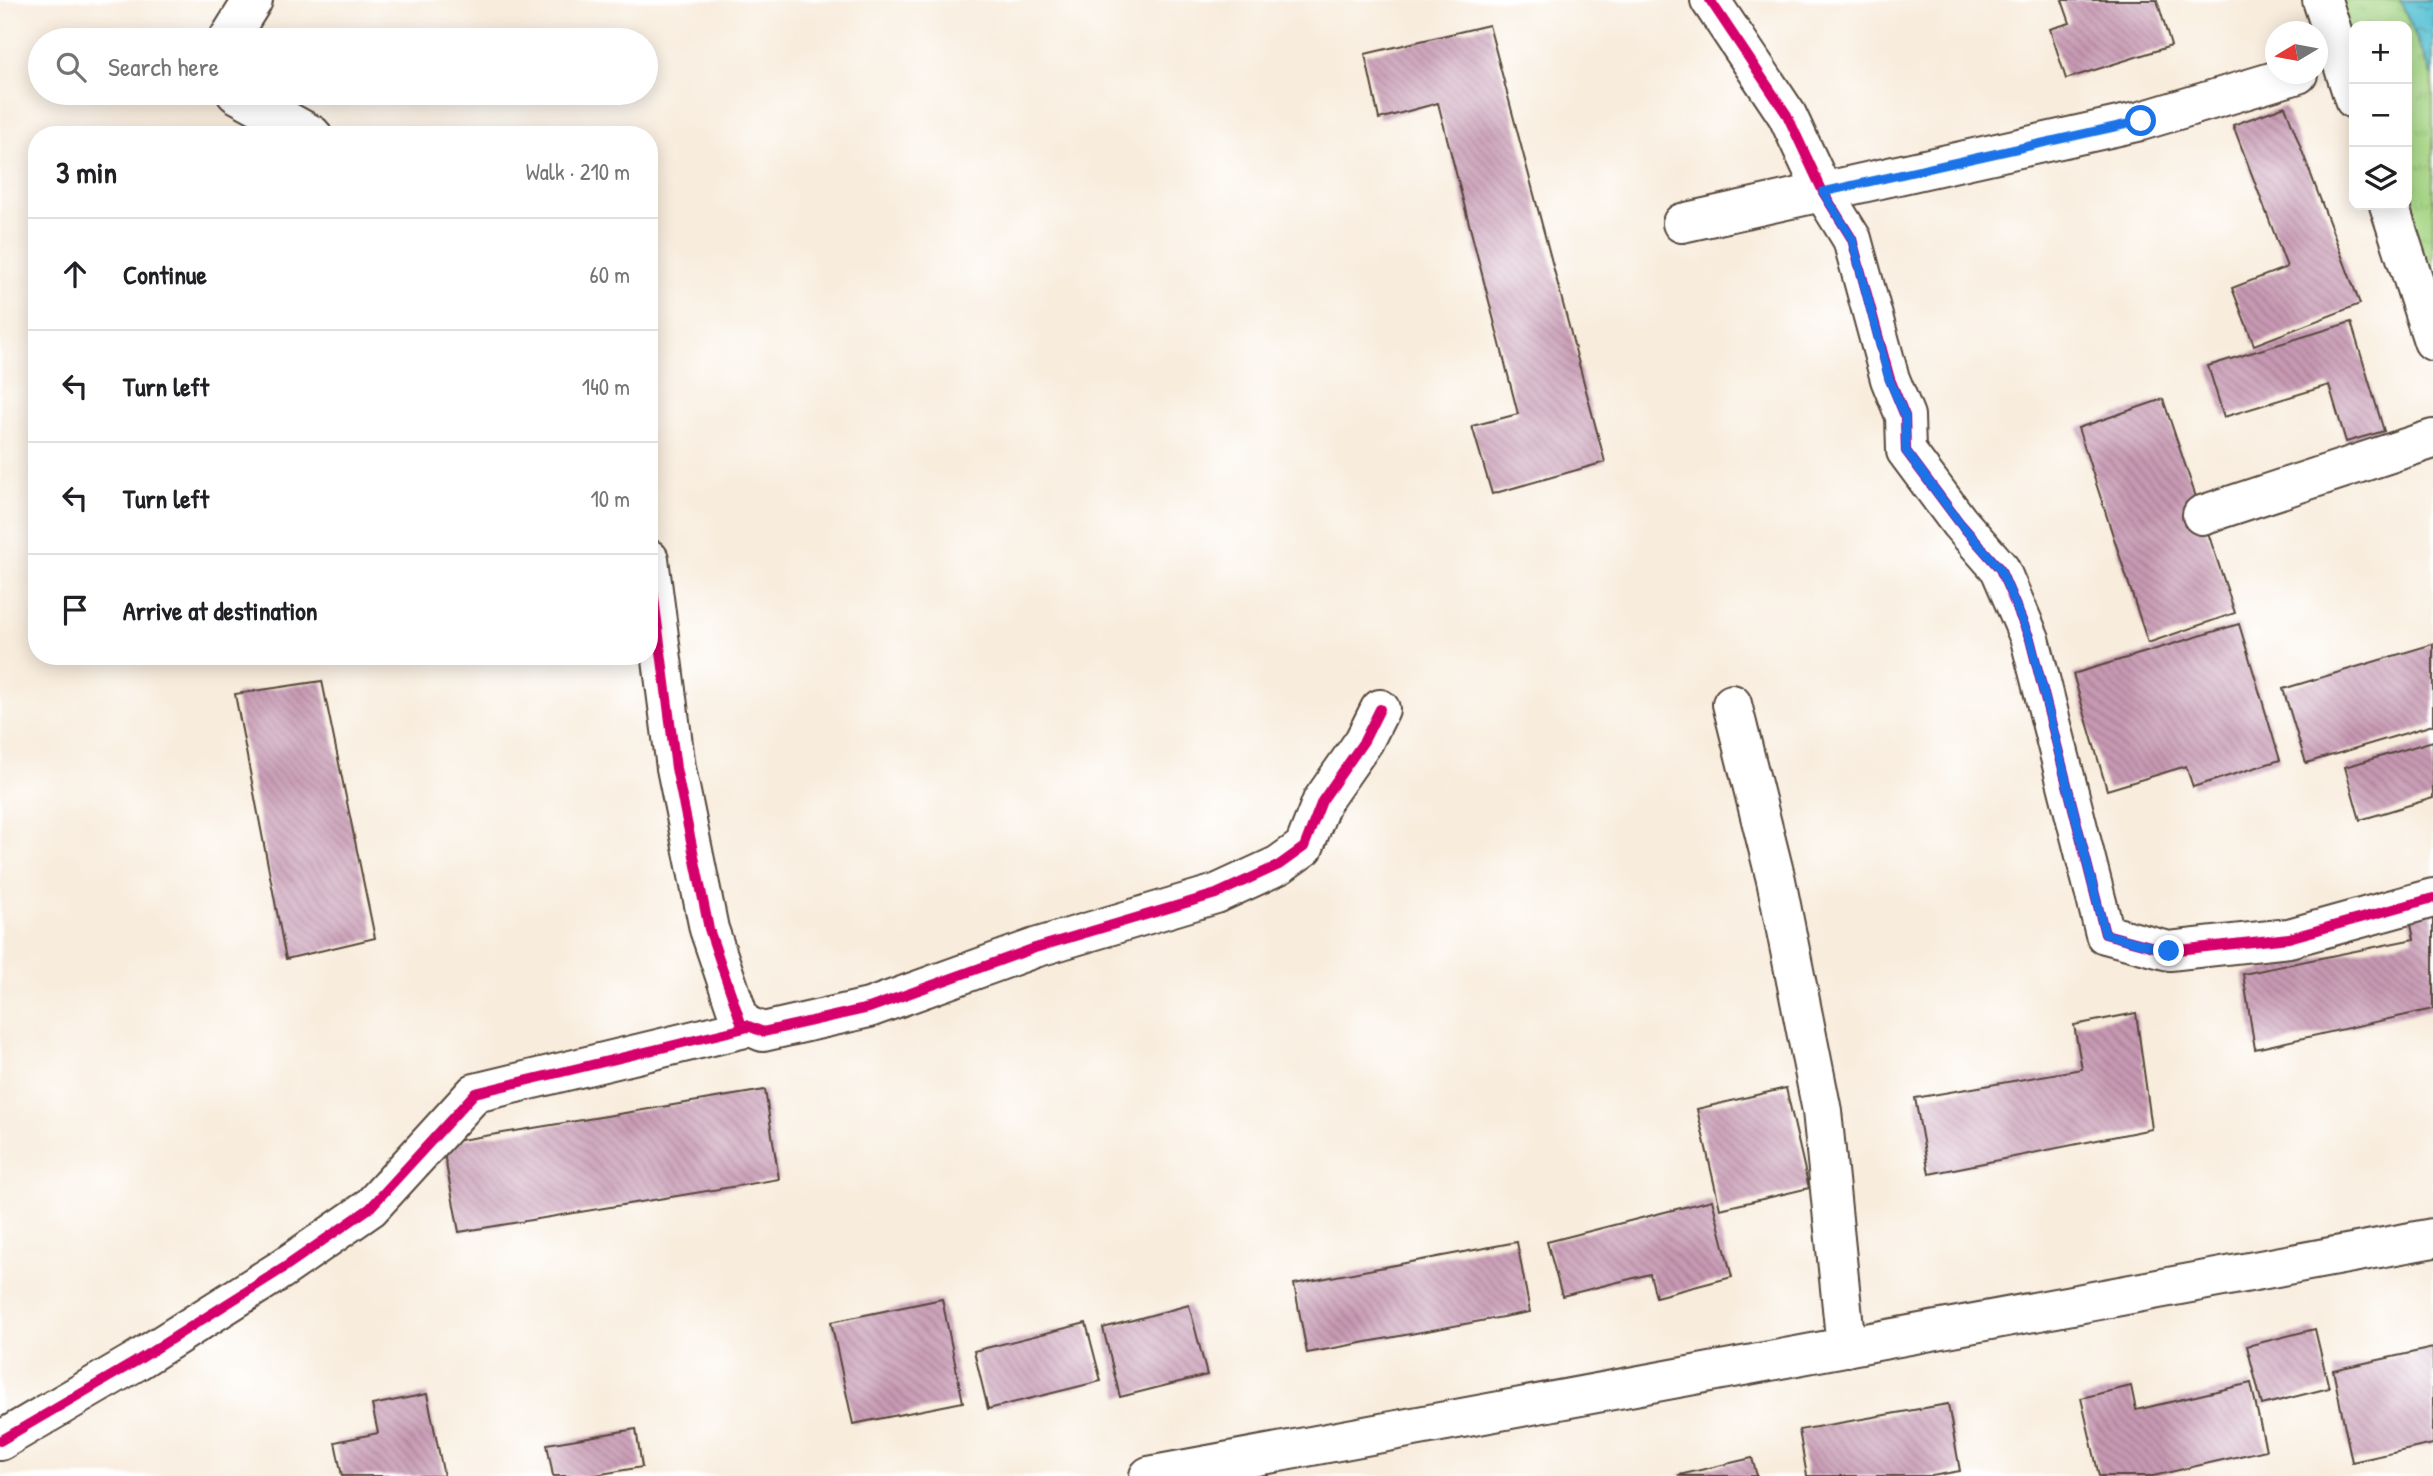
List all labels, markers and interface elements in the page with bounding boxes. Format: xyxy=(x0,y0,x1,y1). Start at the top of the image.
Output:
north arrow xyxy=(2265,21,2328,84)
map controls xyxy=(2349,21,2412,210)
button: + xyxy=(2349,21,2412,84)
search box xyxy=(28,28,658,105)
icon: search xyxy=(52,48,90,86)
text: Search here xyxy=(108,49,219,84)
button: − xyxy=(2349,84,2412,147)
route start xyxy=(2125,105,2156,136)
button: layers xyxy=(2349,147,2412,210)
text: 3 min xyxy=(56,152,117,192)
text: Walk · 210 m xyxy=(526,156,630,187)
icon: ahead xyxy=(56,255,94,293)
text: Continue xyxy=(123,257,207,292)
text: 60 m xyxy=(590,259,630,290)
icon: left xyxy=(56,367,94,405)
text: Turn left xyxy=(123,369,209,404)
text: 140 m xyxy=(582,371,630,402)
icon: left xyxy=(56,479,94,517)
text: Turn left xyxy=(123,481,209,516)
text: 10 m xyxy=(590,483,630,514)
icon: arrive xyxy=(56,591,94,629)
text: Arrive at destination xyxy=(123,593,318,628)
route end xyxy=(2153,935,2184,966)

